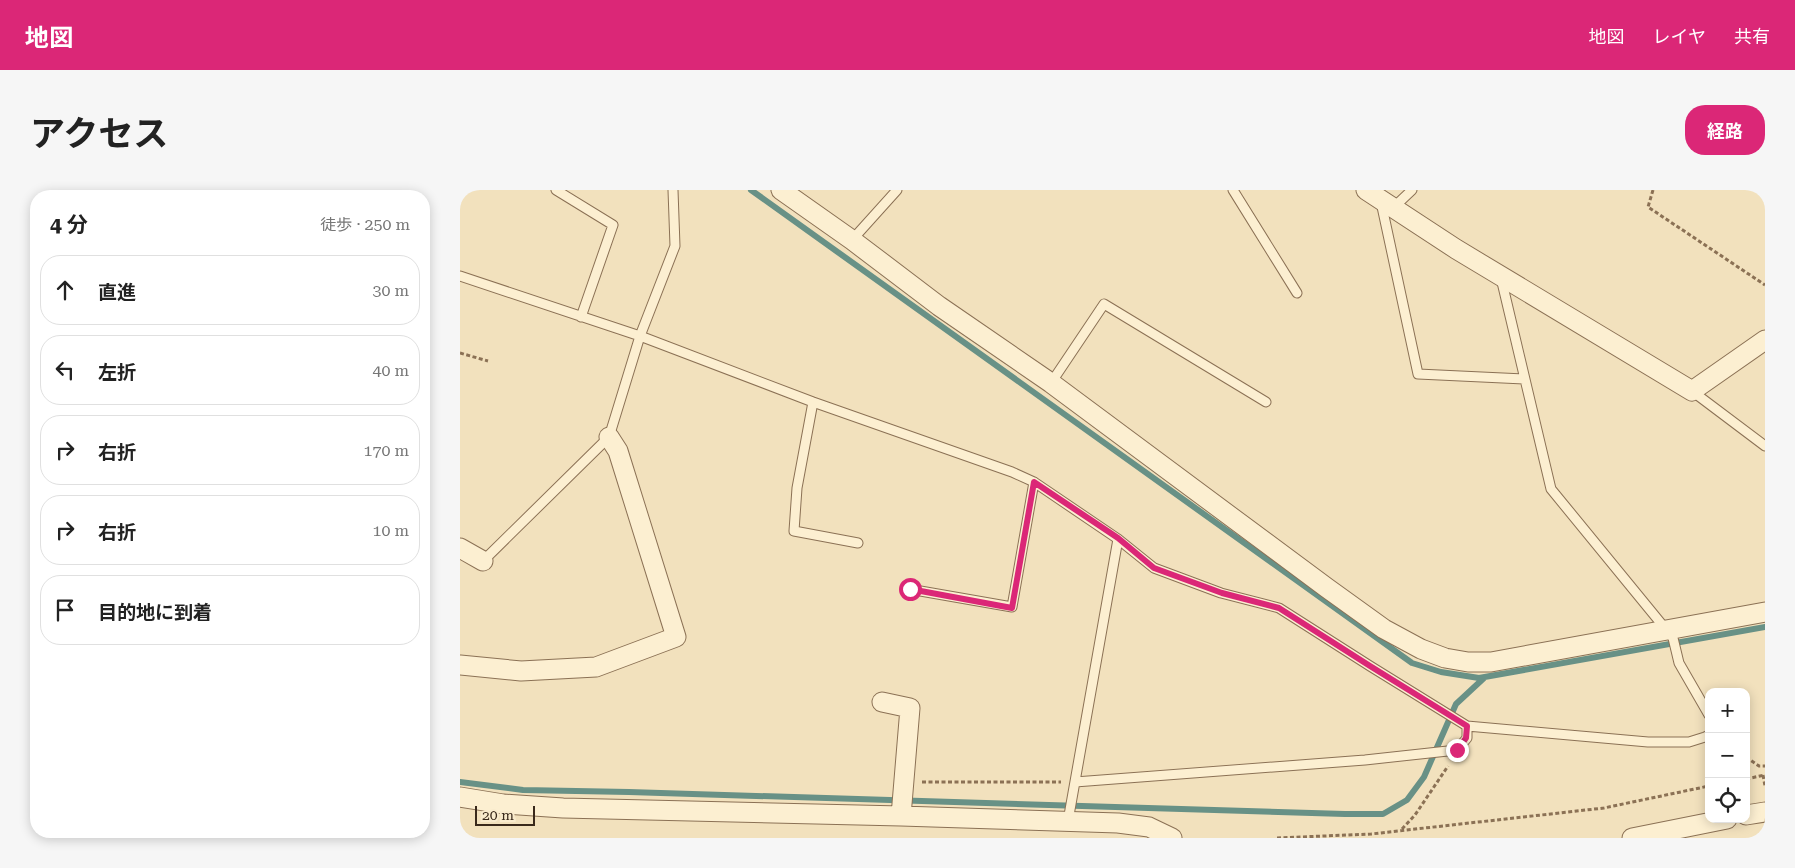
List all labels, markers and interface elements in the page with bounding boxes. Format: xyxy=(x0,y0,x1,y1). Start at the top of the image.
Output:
text: 地図 xyxy=(25,24,73,52)
text: 地図 xyxy=(1589,26,1625,47)
text: レイヤ xyxy=(1653,26,1706,47)
text: 共有 xyxy=(1734,26,1770,47)
button: 経路 xyxy=(1685,105,1765,155)
text: アクセス xyxy=(30,114,168,155)
text: 4 分 xyxy=(50,213,88,237)
text: 徒歩 · 250 m xyxy=(320,215,410,234)
icon: ahead xyxy=(51,276,79,304)
text: 直進 xyxy=(98,281,136,304)
text: 30 m xyxy=(372,281,409,300)
icon: left xyxy=(51,356,79,384)
text: 左折 xyxy=(98,361,136,384)
text: 40 m xyxy=(372,361,409,380)
icon: right xyxy=(51,436,79,464)
text: 右折 xyxy=(98,441,136,464)
text: 170 m xyxy=(363,441,409,460)
icon: right xyxy=(51,516,79,544)
text: 右折 xyxy=(98,521,136,544)
text: 10 m xyxy=(372,521,409,540)
route start xyxy=(899,578,922,601)
icon: arrive xyxy=(51,596,79,624)
text: 目的地に到着 xyxy=(98,601,212,624)
map controls xyxy=(1705,688,1750,823)
button: + xyxy=(1705,688,1750,733)
button: − xyxy=(1705,733,1750,778)
route end xyxy=(1446,739,1469,762)
button: locate xyxy=(1705,778,1750,823)
scale bar xyxy=(475,803,535,826)
text: 20 m xyxy=(482,807,514,823)

